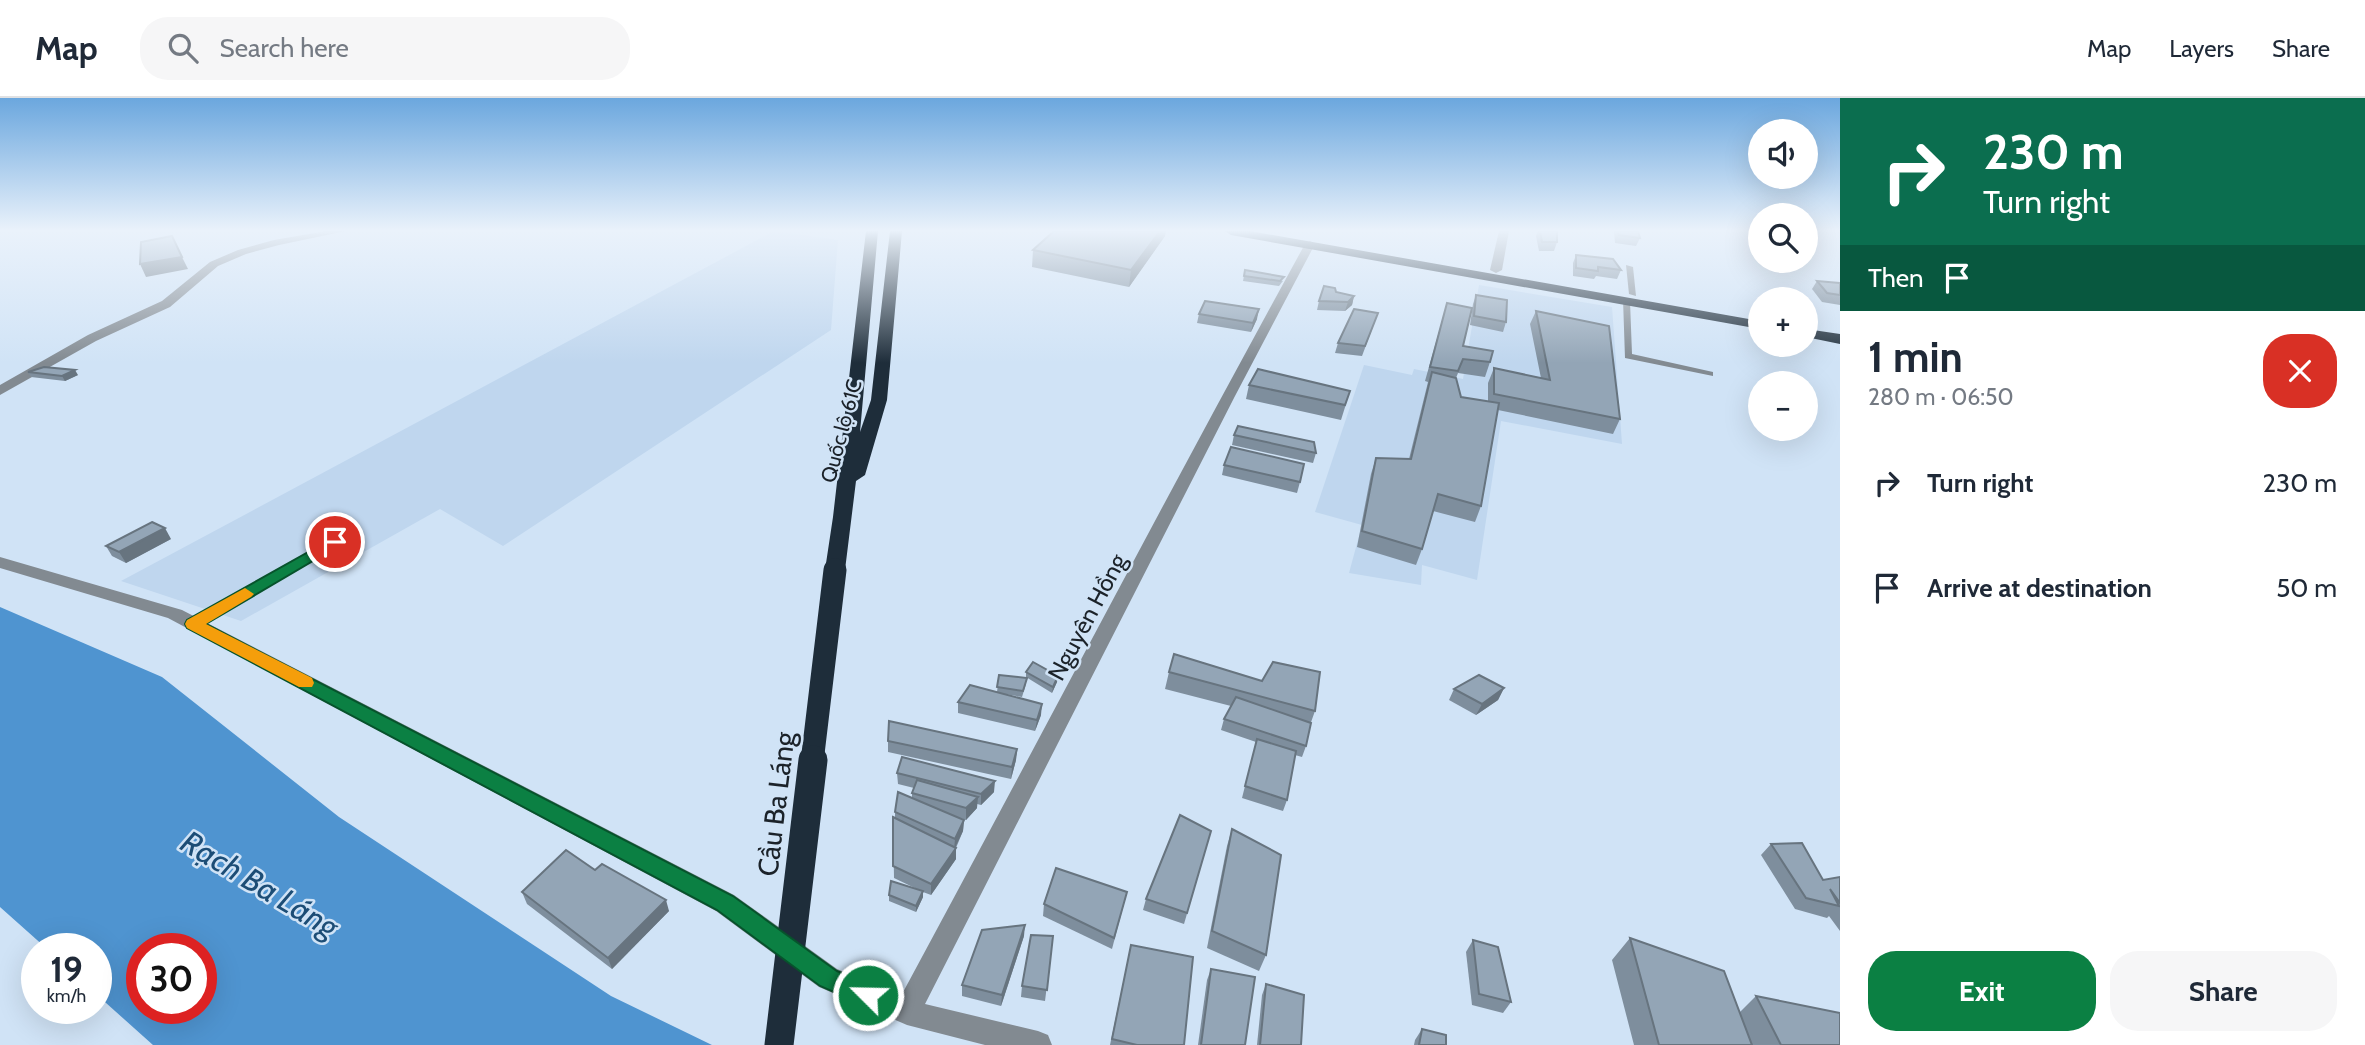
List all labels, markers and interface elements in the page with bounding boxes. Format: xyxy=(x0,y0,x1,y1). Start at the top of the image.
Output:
search box xyxy=(140,17,630,80)
text: Map xyxy=(35,28,98,68)
icon: search xyxy=(164,29,202,67)
text: Search here xyxy=(220,32,349,64)
text: Map xyxy=(2087,34,2131,63)
text: Layers xyxy=(2169,34,2234,63)
text: Share xyxy=(2272,34,2330,63)
map controls xyxy=(1748,119,1818,441)
button: sound xyxy=(1748,119,1818,189)
text: 230 m xyxy=(1983,122,2124,181)
icon: right xyxy=(1868,126,1959,217)
text: Turn right xyxy=(1983,182,2110,221)
button: search xyxy=(1748,203,1818,273)
icon: arrive xyxy=(1938,259,1976,297)
text: Then xyxy=(1868,262,1924,294)
button: + xyxy=(1748,287,1818,357)
text: 1 min xyxy=(1868,331,1963,383)
button: close xyxy=(2263,334,2337,408)
button: − xyxy=(1748,371,1818,441)
street label: Quốc lộ 61C xyxy=(815,377,867,485)
text: 280 m · 06:50 xyxy=(1868,383,2014,411)
icon: right xyxy=(1868,464,1906,502)
text: Turn right xyxy=(1927,467,2033,499)
text: 230 m xyxy=(2263,467,2337,499)
pin xyxy=(305,512,365,572)
icon: arrive xyxy=(316,523,354,561)
street label: Nguyên Hồng xyxy=(1042,548,1133,685)
icon: arrive xyxy=(1868,569,1906,607)
text: Arrive at destination xyxy=(1927,572,2152,604)
text: 50 m xyxy=(2276,572,2337,604)
street label: Cầu Ba Láng xyxy=(750,729,802,878)
water label: Rạch Ba Láng xyxy=(174,822,347,947)
speed limit sign: 30 xyxy=(126,933,217,1024)
text: 19 xyxy=(50,948,83,991)
button: Exit xyxy=(1868,951,2096,1031)
button: Share xyxy=(2110,951,2337,1031)
position arrow xyxy=(831,958,905,1032)
text: km/h xyxy=(47,985,86,1007)

